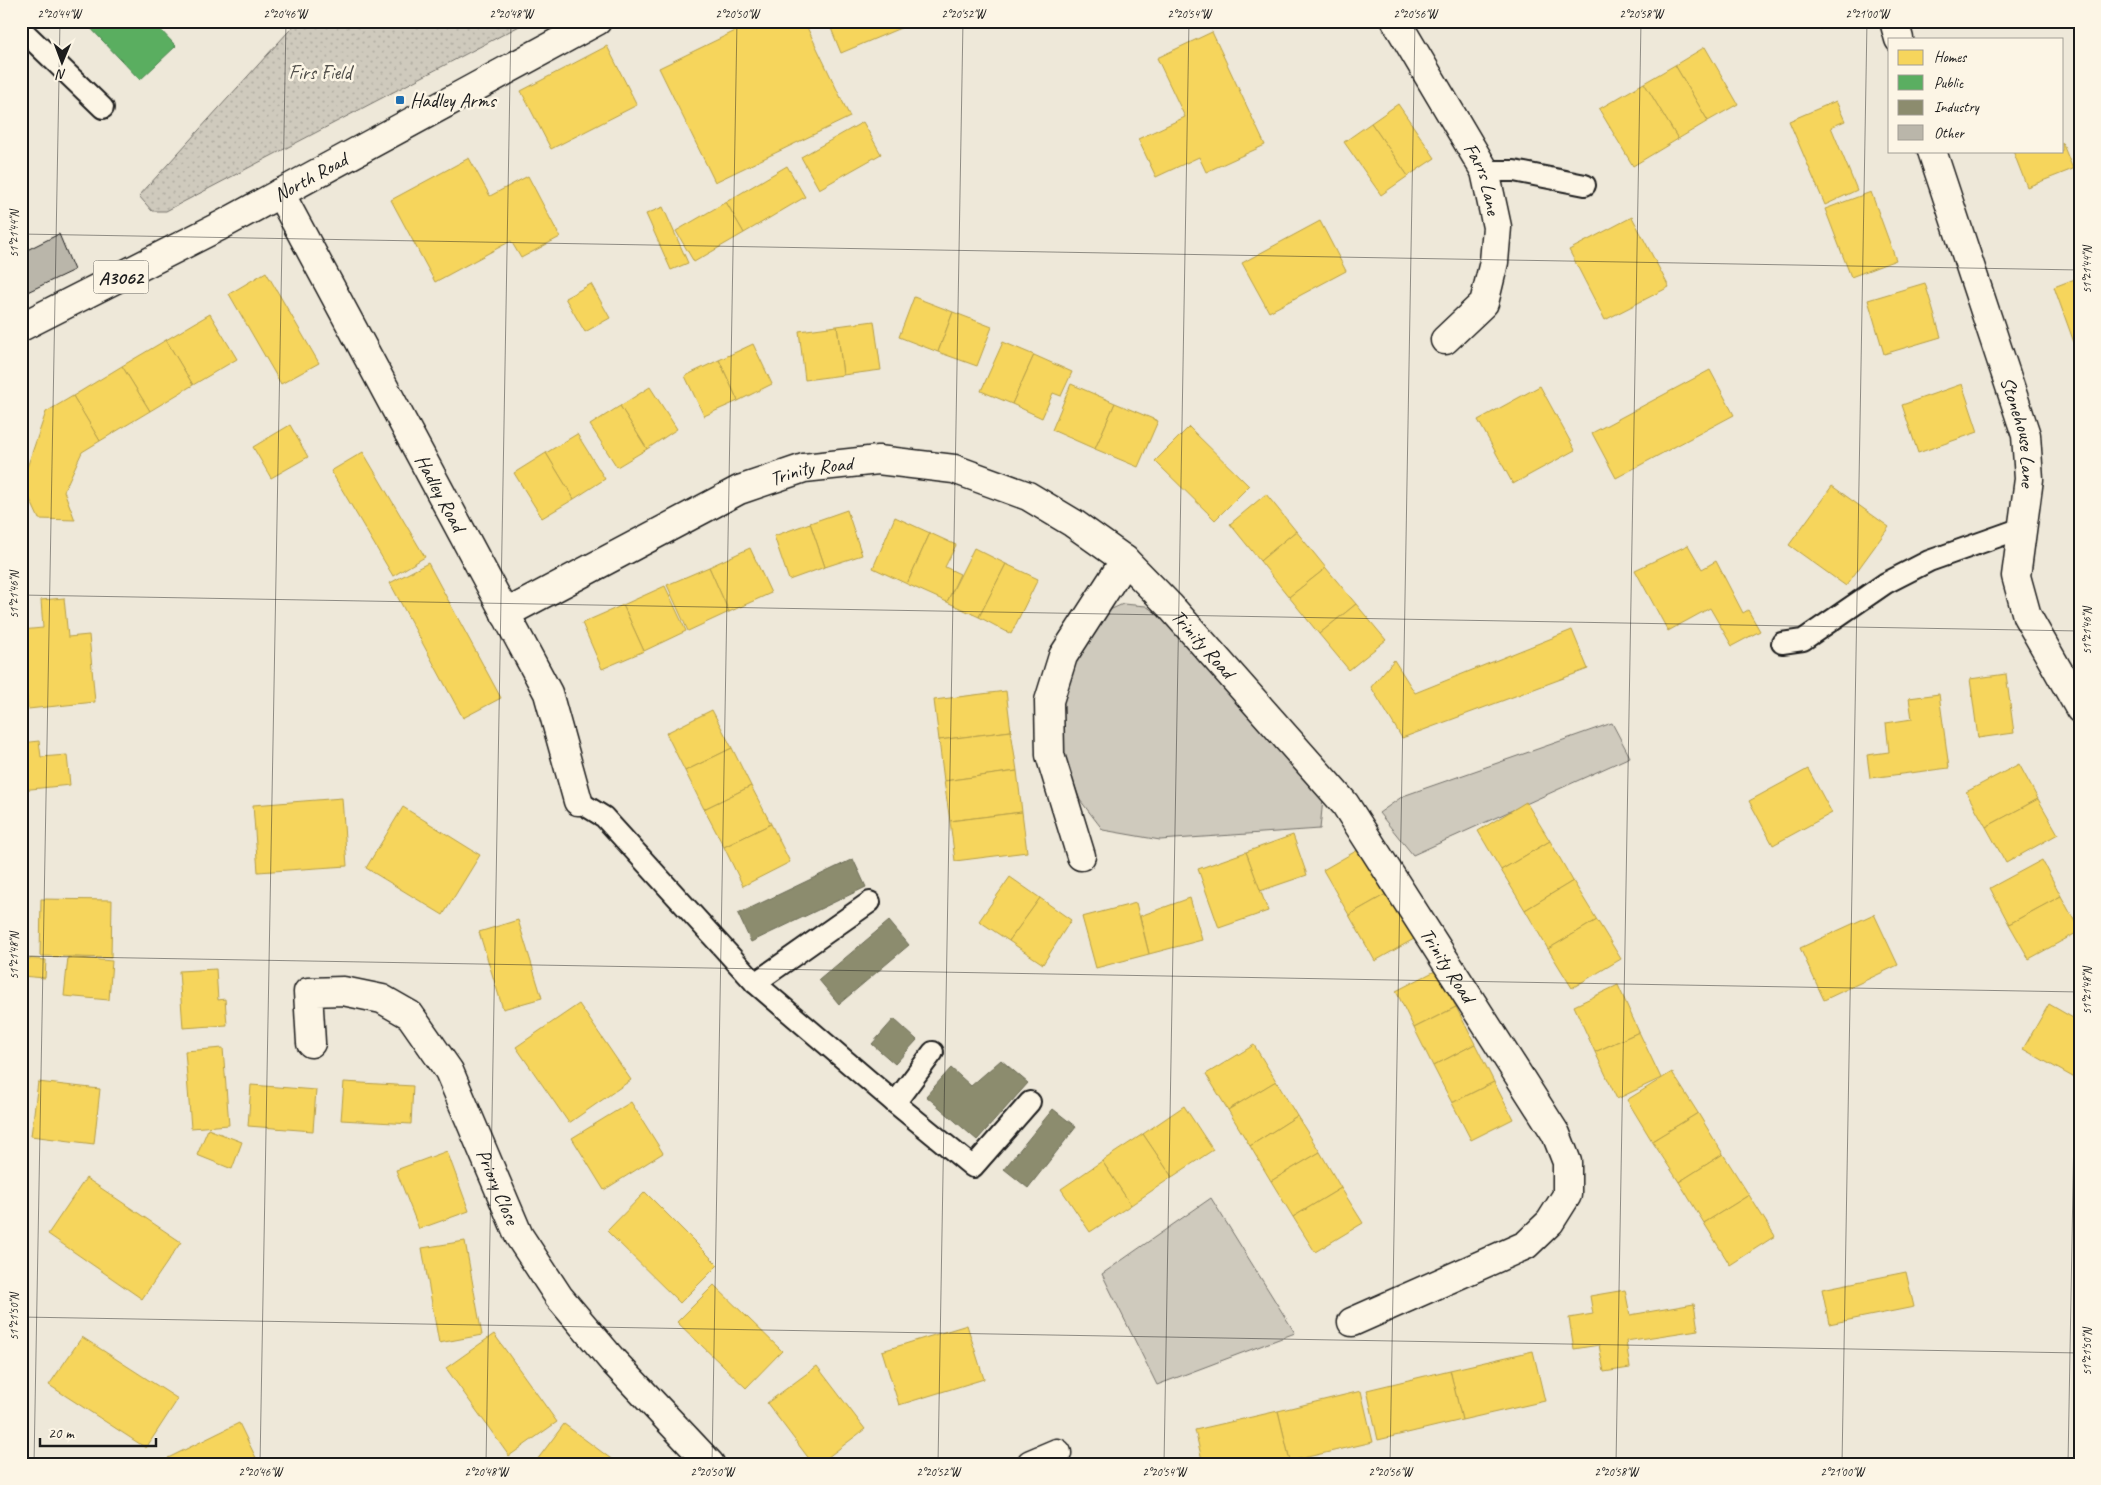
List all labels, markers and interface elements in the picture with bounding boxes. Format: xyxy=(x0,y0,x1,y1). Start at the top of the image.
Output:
text: 2°20'44"W xyxy=(37,6,83,22)
text: 2°20'46"W xyxy=(263,6,309,22)
text: 2°20'48"W xyxy=(489,6,535,22)
text: 2°20'50"W xyxy=(715,6,761,22)
text: 2°20'52"W xyxy=(941,6,987,22)
text: 2°20'54"W xyxy=(1167,6,1213,22)
text: 2°20'56"W xyxy=(1393,6,1439,22)
text: 2°20'58"W xyxy=(1619,6,1665,22)
text: 2°21'00"W xyxy=(1845,6,1891,22)
north arrow xyxy=(38,38,88,88)
legend xyxy=(1888,38,2064,152)
text: Homes xyxy=(1934,48,1968,67)
park label: Firs Field xyxy=(289,60,354,85)
text: N xyxy=(55,66,66,83)
text: Public xyxy=(1934,74,1964,93)
place label: Hadley Arms xyxy=(410,88,498,113)
marker: Hadley Arms xyxy=(394,94,406,106)
text: Industry xyxy=(1934,98,1981,117)
text: Other xyxy=(1934,124,1965,143)
street label: Farrs Lane xyxy=(1458,138,1506,218)
street label: North Road xyxy=(270,146,354,207)
text: 51°21'44"N xyxy=(6,209,22,258)
text: 51°21'44"N xyxy=(2079,245,2095,294)
road number: A3062 xyxy=(94,260,148,294)
street label: Stonehouse Lane xyxy=(1995,374,2041,490)
street label: Hadley Road xyxy=(409,450,472,538)
street label: Trinity Road xyxy=(767,451,857,492)
text: 51°21'46"N xyxy=(6,570,22,619)
street label: Trinity Road xyxy=(1166,604,1242,686)
text: 51°21'46"N xyxy=(2079,606,2095,655)
street label: Trinity Road xyxy=(1414,923,1482,1010)
text: 51°21'48"N xyxy=(6,931,22,980)
text: 51°21'48"N xyxy=(2079,966,2095,1015)
street label: Priory Close xyxy=(471,1145,525,1230)
text: 51°21'50"N xyxy=(6,1292,22,1341)
text: 51°21'50"N xyxy=(2079,1327,2095,1376)
scale bar xyxy=(40,1415,156,1447)
text: 20 m xyxy=(48,1424,75,1443)
text: 2°20'46"W xyxy=(238,1464,284,1480)
text: 2°20'48"W xyxy=(464,1464,510,1480)
text: 2°20'50"W xyxy=(690,1464,736,1480)
text: 2°20'52"W xyxy=(916,1464,962,1480)
text: 2°20'54"W xyxy=(1142,1464,1188,1480)
text: 2°20'56"W xyxy=(1368,1464,1414,1480)
text: 2°20'58"W xyxy=(1594,1464,1640,1480)
text: 2°21'00"W xyxy=(1820,1464,1866,1480)

